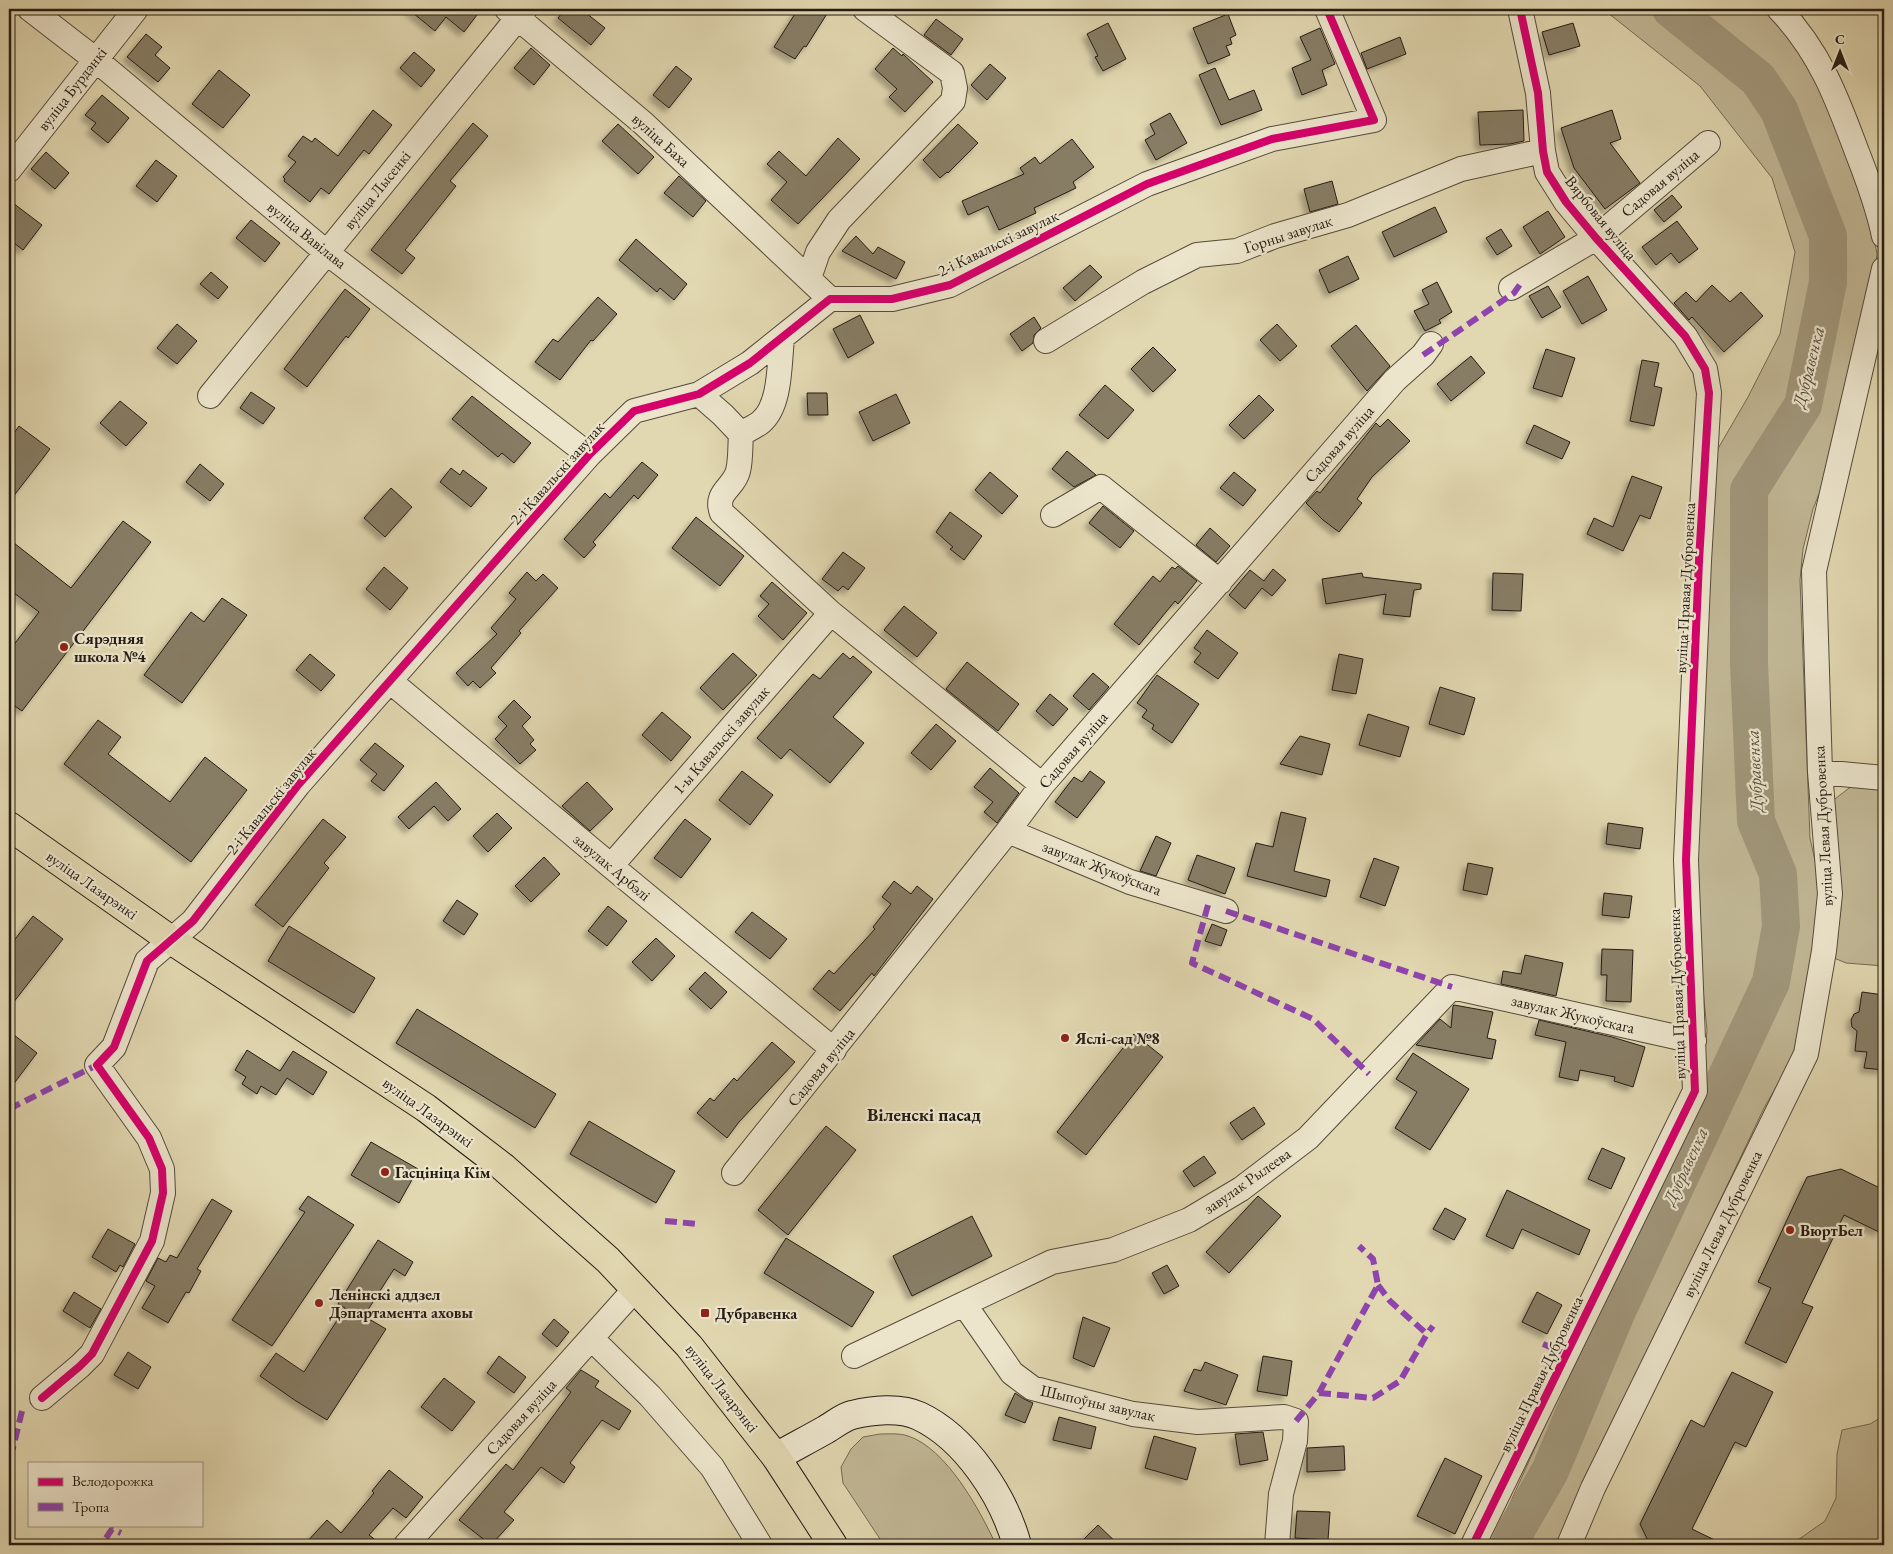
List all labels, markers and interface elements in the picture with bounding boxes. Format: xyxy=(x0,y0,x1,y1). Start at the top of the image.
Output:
north arrow xyxy=(1816,28,1866,78)
text: С xyxy=(1835,30,1845,48)
street label: вуліца Бурдэнкі xyxy=(33,43,111,135)
street label: вуліца Баха xyxy=(627,108,695,172)
street label: Садовая вуліца xyxy=(1617,144,1704,222)
street label: вуліца Лысенкі xyxy=(339,146,415,234)
street label: Вярбовая вуліца xyxy=(1560,171,1642,265)
street label: вуліца Вавілава xyxy=(263,197,352,274)
street label: 2-і Кавальскі завулак xyxy=(934,205,1062,281)
street label: Горны завулак xyxy=(1241,210,1335,258)
water label: Дубравенка xyxy=(1786,324,1830,412)
street label: Садовая вуліца xyxy=(1300,400,1379,487)
street label: 2-і Кавальскі завулак xyxy=(505,417,609,529)
street label: вуліца Правая Дубровенка xyxy=(1670,501,1700,674)
place label: Сярэдняя школа №4 xyxy=(74,628,146,667)
marker: Сярэдняя школа №4 xyxy=(58,641,70,653)
street label: 1-ы Кавальскі завулак xyxy=(668,681,774,799)
street label: Садовая вуліца xyxy=(1034,706,1113,793)
water label: Дубравенка xyxy=(1740,729,1769,815)
street label: 2-і Кавальскі завулак xyxy=(221,743,321,859)
street label: вуліца Левая Дубровенка xyxy=(1808,744,1838,907)
street label: завулак Арбэлі xyxy=(569,828,655,906)
street label: завулак Жукоўскага xyxy=(1039,836,1165,901)
street label: вуліца Лазарэнкі xyxy=(42,846,142,924)
street label: вуліца Правая Дубровенка xyxy=(1664,908,1690,1080)
street label: завулак Жукоўскага xyxy=(1509,990,1637,1039)
street label: Садовая вуліца xyxy=(783,1023,860,1111)
place label: Яслі-сад №8 xyxy=(1074,1028,1160,1049)
marker: Яслі-сад №8 xyxy=(1059,1032,1071,1044)
street label: вуліца Лазарэнкі xyxy=(378,1072,478,1152)
district label: Віленскі пасад xyxy=(867,1103,981,1126)
water label: Дубравенка xyxy=(1656,1124,1714,1210)
street label: завулак Рылеева xyxy=(1199,1143,1295,1219)
street label: вуліца Левая Дубровенка xyxy=(1677,1147,1767,1301)
place label: Гасцініца Кім xyxy=(395,1162,491,1183)
marker: Гасцініца Кім xyxy=(379,1166,391,1178)
place label: ВюртБел xyxy=(1800,1220,1863,1241)
marker: ВюртБел xyxy=(1784,1224,1796,1236)
place label: Ленінскі аддзел Дэпартамента аховы xyxy=(329,1284,473,1323)
street label: вуліца Правая Дубровенка xyxy=(1494,1292,1588,1455)
marker: Ленінскі аддзел Дэпартамента аховы xyxy=(313,1297,325,1309)
place label: Дубравенка xyxy=(715,1303,798,1324)
marker: Дубравенка xyxy=(699,1307,711,1319)
street label: вуліца Лазарэнкі xyxy=(681,1339,763,1437)
street label: Садовая вуліца xyxy=(481,1374,561,1460)
street label: Шыпоўны завулак xyxy=(1038,1380,1158,1427)
legend xyxy=(28,1462,202,1526)
text: Велодорожка xyxy=(72,1471,153,1490)
text: Тропа xyxy=(72,1497,109,1516)

